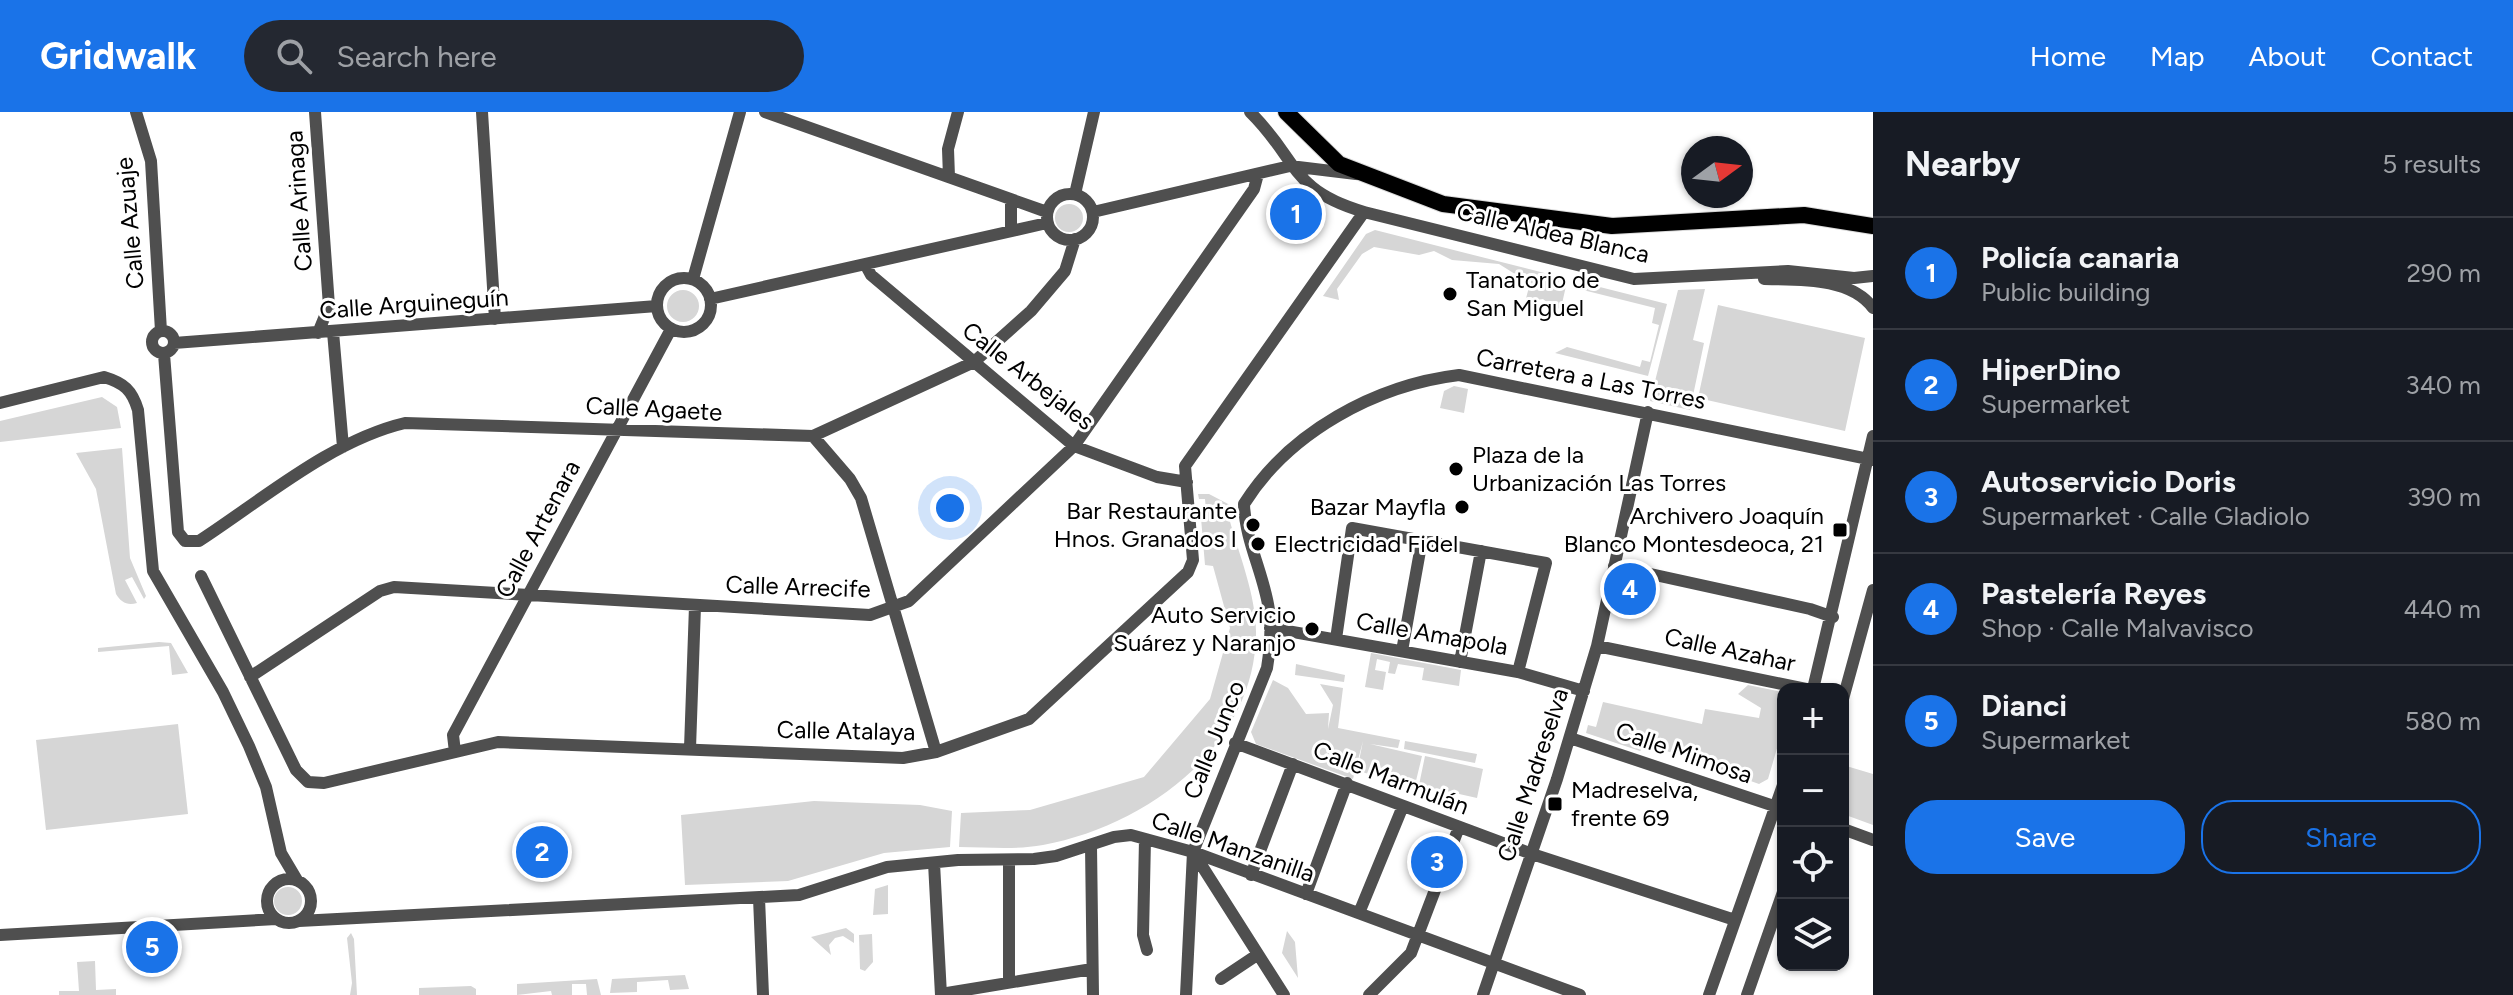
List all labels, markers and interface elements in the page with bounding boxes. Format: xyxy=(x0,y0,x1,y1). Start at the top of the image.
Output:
search box xyxy=(244,20,804,92)
text: Gridwalk xyxy=(40,33,196,79)
icon: search xyxy=(272,34,316,78)
text: Search here xyxy=(336,38,497,75)
text: Home xyxy=(2030,39,2106,73)
text: Map xyxy=(2150,39,2205,73)
text: About xyxy=(2249,39,2326,73)
text: Contact xyxy=(2370,39,2473,73)
street label: Calle Arinaga xyxy=(279,130,318,272)
north arrow xyxy=(1681,136,1753,208)
text: Nearby xyxy=(1905,144,2020,185)
text: 5 results xyxy=(2382,148,2481,180)
street label: Calle Azuaje xyxy=(109,156,150,290)
pin: 1 xyxy=(1270,184,1322,244)
street label: Calle Aldea Blanca xyxy=(1454,196,1652,269)
text: Policía canaria xyxy=(1981,239,2179,276)
text: 1 xyxy=(1926,257,1936,289)
text: 290 m xyxy=(2407,257,2481,289)
place label: Tanatorio de San Miguel xyxy=(1466,265,1599,322)
text: Public building xyxy=(1981,276,2150,308)
street label: Calle Arguineguín xyxy=(318,282,509,325)
marker: Tanatorio de San Miguel xyxy=(1441,285,1459,303)
street label: Calle Arbejales xyxy=(957,315,1100,436)
street label: Carretera a Las Torres xyxy=(1474,342,1708,415)
text: HiperDino xyxy=(1981,351,2121,388)
text: 2 xyxy=(1923,369,1939,401)
text: 340 m xyxy=(2405,369,2481,401)
text: Supermarket xyxy=(1981,388,2130,420)
street label: Calle Agaete xyxy=(585,390,723,427)
place label: Plaza de la Urbanización Las Torres xyxy=(1472,440,1726,497)
street label: Calle Artenara xyxy=(489,455,586,603)
marker: Plaza de la Urbanización Las Torres xyxy=(1447,460,1465,478)
text: Autoservicio Doris xyxy=(1981,463,2236,500)
text: 3 xyxy=(1924,481,1938,513)
text: 390 m xyxy=(2407,481,2481,513)
your location xyxy=(930,488,970,528)
place label: Bazar Mayfla xyxy=(1310,492,1446,521)
place label: Bar Restaurante Hnos. Granados I xyxy=(1054,496,1237,553)
marker: Bazar Mayfla xyxy=(1453,498,1471,516)
text: Supermarket · Calle Gladiolo xyxy=(1981,500,2310,532)
place label: Archivero Joaquín Blanco Montesdeoca, 21 xyxy=(1564,501,1824,558)
marker: Bar Restaurante Hnos. Granados I xyxy=(1244,516,1262,534)
marker: Archivero Joaquín Blanco Montesdeoca, 21 xyxy=(1831,521,1849,539)
place label: Electricidad Fidel xyxy=(1274,529,1458,558)
marker: Electricidad Fidel xyxy=(1249,535,1267,553)
pin: 4 xyxy=(1604,559,1656,619)
street label: Calle Arrecife xyxy=(725,569,871,604)
text: Pastelería Reyes xyxy=(1981,575,2206,612)
text: 4 xyxy=(1923,593,1939,625)
text: 440 m xyxy=(2403,593,2481,625)
place label: Auto Servicio Suárez y Naranjo xyxy=(1113,600,1296,657)
street label: Calle Amapola xyxy=(1354,606,1510,661)
text: Shop · Calle Malvavisco xyxy=(1981,612,2254,644)
marker: Auto Servicio Suárez y Naranjo xyxy=(1303,620,1321,638)
street label: Calle Azahar xyxy=(1662,621,1798,678)
street label: Calle Junco xyxy=(1177,676,1250,803)
map controls xyxy=(1777,683,1849,971)
button: + xyxy=(1777,683,1849,755)
street label: Calle Madreselva xyxy=(1491,684,1574,865)
text: Dianci xyxy=(1981,687,2067,724)
text: 5 xyxy=(1923,705,1939,737)
text: 580 m xyxy=(2405,705,2481,737)
street label: Calle Atalaya xyxy=(776,715,916,746)
street label: Calle Mimosa xyxy=(1612,716,1756,789)
text: Supermarket xyxy=(1981,724,2130,756)
street label: Calle Marmulán xyxy=(1309,735,1473,821)
button: − xyxy=(1777,755,1849,827)
place label: Madreselva, frente 69 xyxy=(1571,775,1698,832)
marker: Madreselva, frente 69 xyxy=(1546,795,1564,813)
button: Save xyxy=(1905,800,2185,874)
button: Share xyxy=(2201,800,2481,874)
street label: Calle Manzanilla xyxy=(1148,805,1319,888)
pin: 2 xyxy=(516,822,568,882)
button: locate xyxy=(1777,827,1849,899)
pin: 3 xyxy=(1411,832,1463,892)
button: layers xyxy=(1777,899,1849,971)
pin: 5 xyxy=(126,917,178,977)

